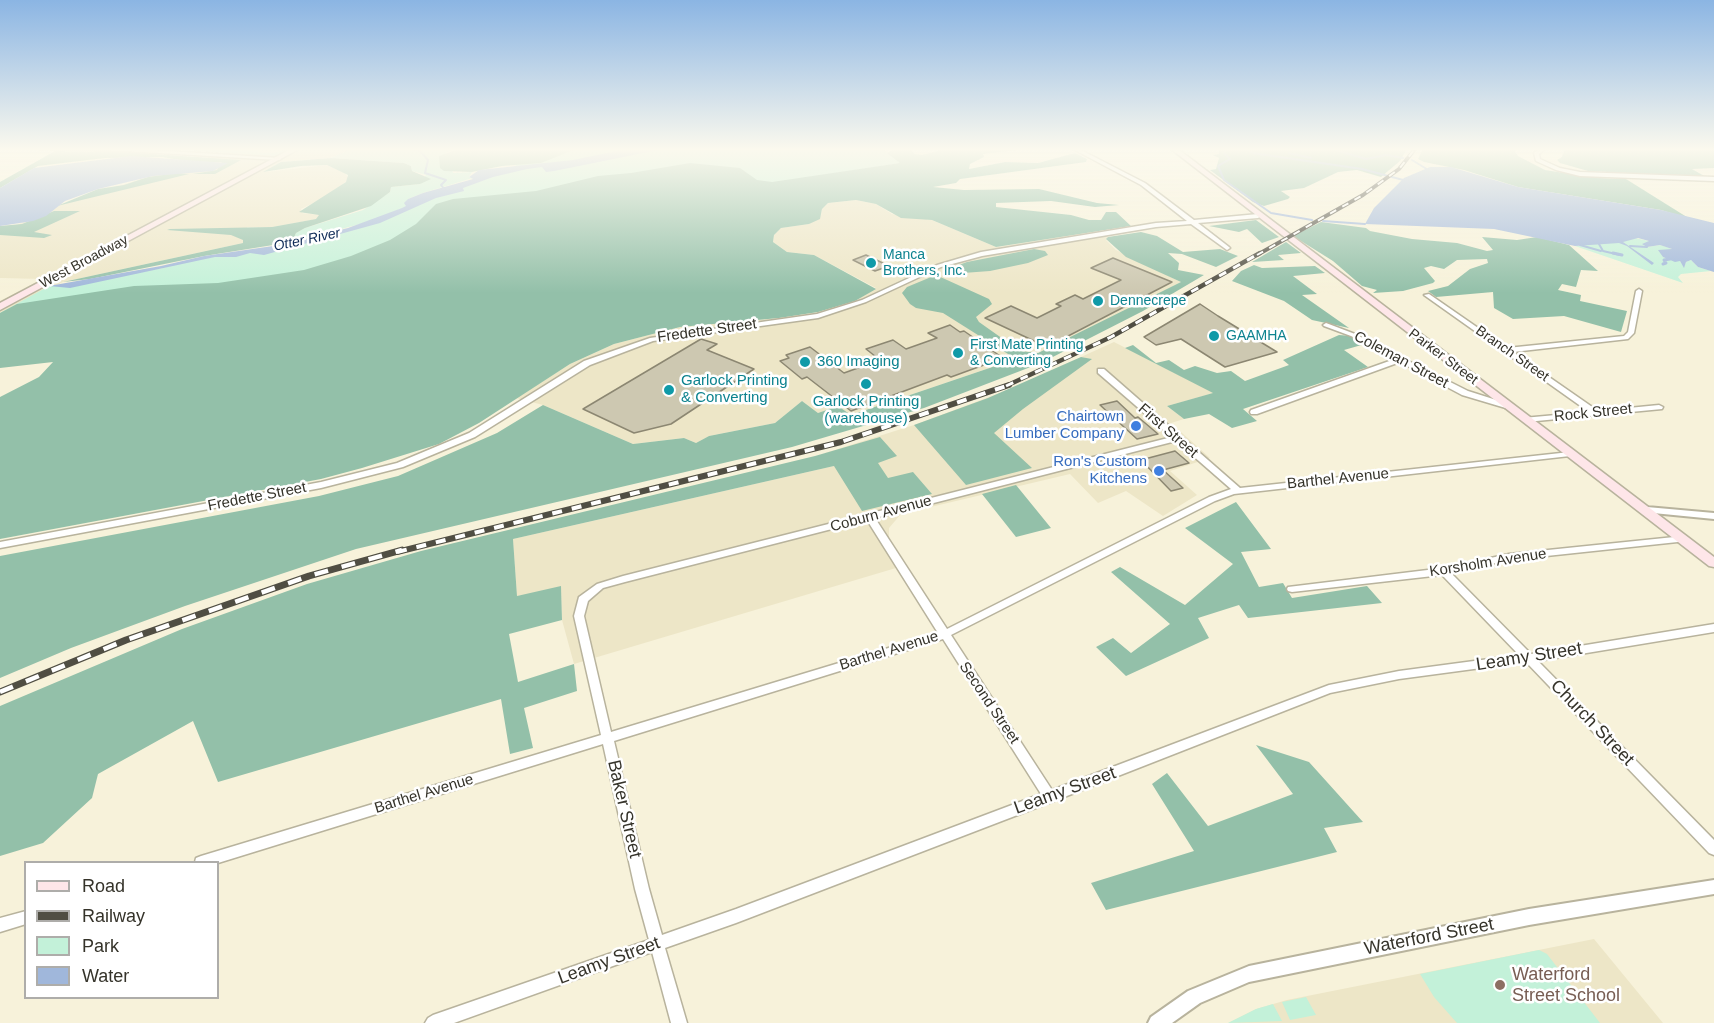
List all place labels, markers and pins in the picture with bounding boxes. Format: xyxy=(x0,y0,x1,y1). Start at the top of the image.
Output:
place label: Manca Brothers, Inc. xyxy=(883,247,966,280)
marker: Manca Brothers, Inc. xyxy=(864,256,878,270)
place label: Dennecrepe xyxy=(1110,293,1186,309)
marker: Dennecrepe xyxy=(1091,294,1105,308)
place label: GAAMHA xyxy=(1226,328,1287,344)
marker: GAAMHA xyxy=(1207,329,1221,343)
place label: First Mate Printing & Converting xyxy=(970,337,1084,370)
marker: First Mate Printing & Converting xyxy=(951,346,965,360)
place label: 360 Imaging xyxy=(817,353,900,371)
marker: 360 Imaging xyxy=(798,355,812,369)
place label: Garlock Printing & Converting xyxy=(681,372,788,407)
marker: Garlock Printing (warehouse) xyxy=(859,377,873,391)
marker: Garlock Printing & Converting xyxy=(662,383,676,397)
place label: Garlock Printing (warehouse) xyxy=(813,393,919,428)
place label: Chairtown Lumber Company xyxy=(1005,408,1124,443)
marker: Chairtown Lumber Company xyxy=(1129,419,1143,433)
place label: Ron's Custom Kitchens xyxy=(1053,453,1147,488)
marker: Ron's Custom Kitchens xyxy=(1152,464,1166,478)
place label: Waterford Street School xyxy=(1512,964,1620,1006)
marker: Waterford Street School xyxy=(1493,978,1507,992)

